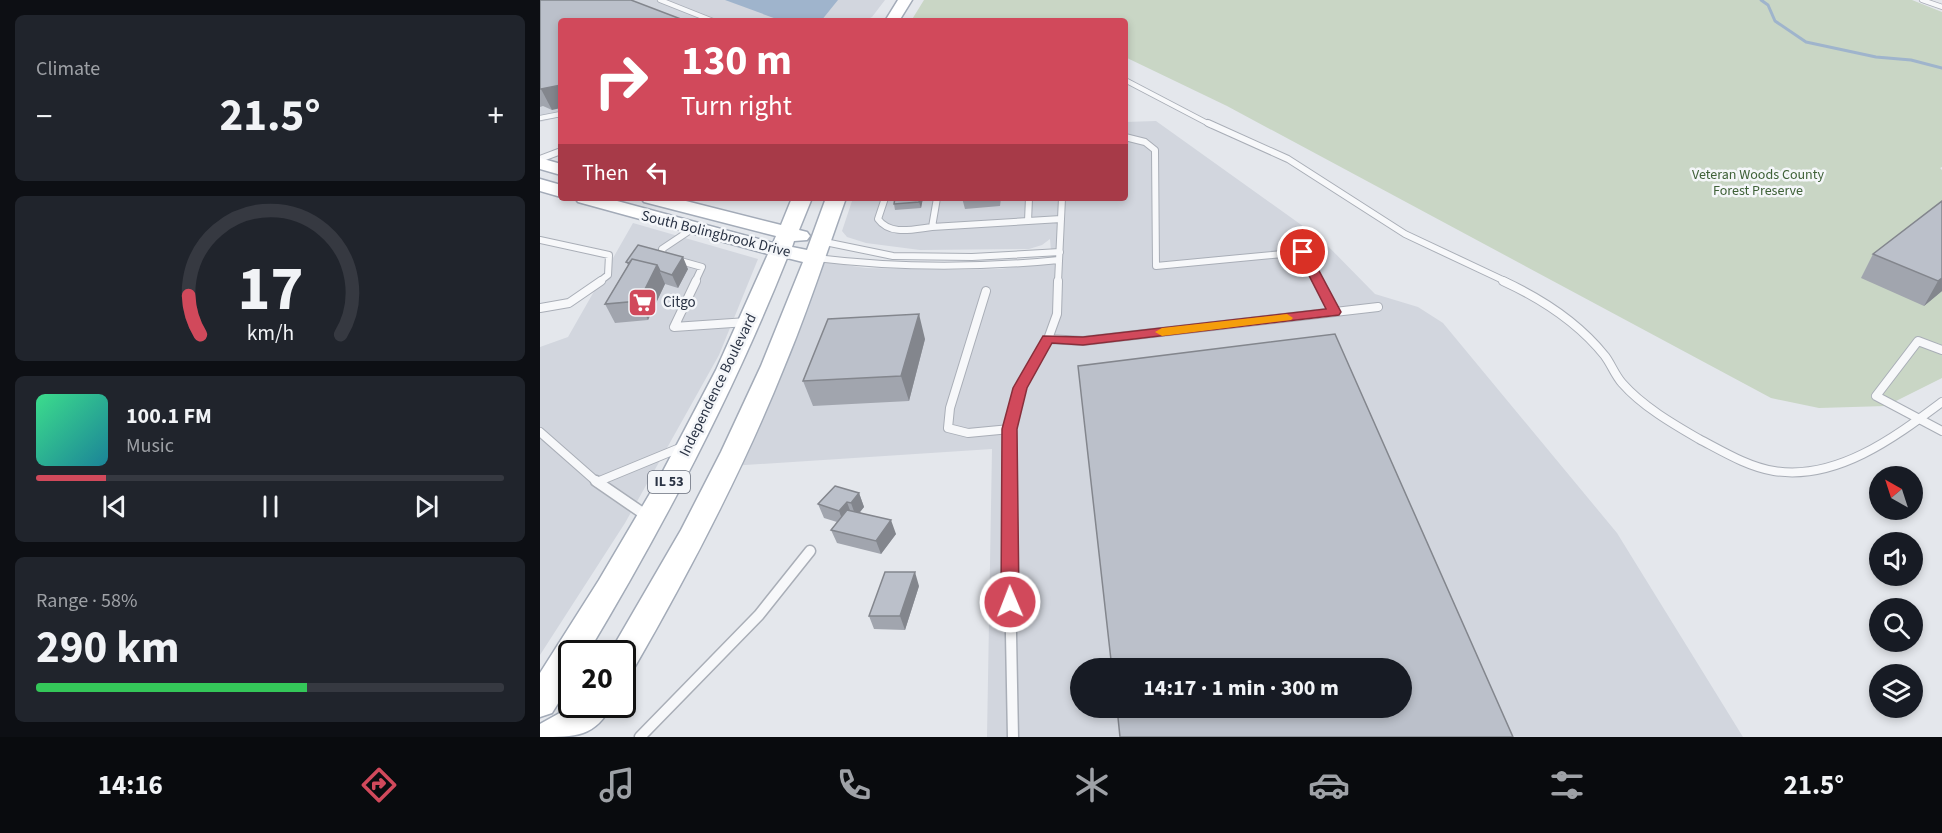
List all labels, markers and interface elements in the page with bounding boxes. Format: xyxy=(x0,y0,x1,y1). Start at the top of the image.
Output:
text: 130 m xyxy=(681,31,792,91)
icon: right xyxy=(582,42,660,120)
text: Climate xyxy=(36,55,100,83)
text: 21.5° xyxy=(219,84,321,148)
text: Turn right xyxy=(681,87,792,126)
text: − xyxy=(36,93,52,140)
text: + xyxy=(488,93,504,140)
icon: left xyxy=(641,156,674,189)
text: Then xyxy=(582,157,629,189)
park label: Veteran Woods County Forest Preserve xyxy=(1692,165,1824,201)
street label: South Bolingbrook Drive xyxy=(639,205,793,263)
pin xyxy=(1277,226,1328,277)
icon: arrive xyxy=(1286,235,1319,268)
text: 17 xyxy=(237,245,303,334)
supermarket icon: Citgo xyxy=(626,286,658,318)
place label: Citgo xyxy=(663,292,696,313)
street label: Independence Boulevard xyxy=(674,310,762,460)
text: km/h xyxy=(246,319,294,350)
text: 100.1 FM xyxy=(126,400,212,432)
text: Music xyxy=(126,432,174,460)
north arrow xyxy=(1869,466,1923,520)
map controls xyxy=(1869,466,1923,718)
road number: IL 53 xyxy=(648,471,690,493)
icon: previous xyxy=(98,490,131,523)
icon: pause xyxy=(254,490,287,523)
icon: next xyxy=(410,490,443,523)
button: sound xyxy=(1869,532,1923,586)
position arrow xyxy=(978,570,1042,634)
text: Range · 58% xyxy=(36,587,137,615)
button: search xyxy=(1869,598,1923,652)
text: 290 km xyxy=(36,616,180,680)
speed limit sign: 20 xyxy=(558,640,636,718)
button: layers xyxy=(1869,664,1923,718)
text: 14:17 · 1 min · 300 m xyxy=(1143,672,1339,704)
icon: directions xyxy=(358,764,400,806)
icon: music xyxy=(596,764,638,806)
icon: phone xyxy=(833,764,875,806)
icon: climate xyxy=(1071,764,1113,806)
icon: car xyxy=(1308,764,1350,806)
icon: filters xyxy=(1546,764,1588,806)
text: 14:16 xyxy=(98,766,163,805)
text: 21.5° xyxy=(1783,766,1844,805)

